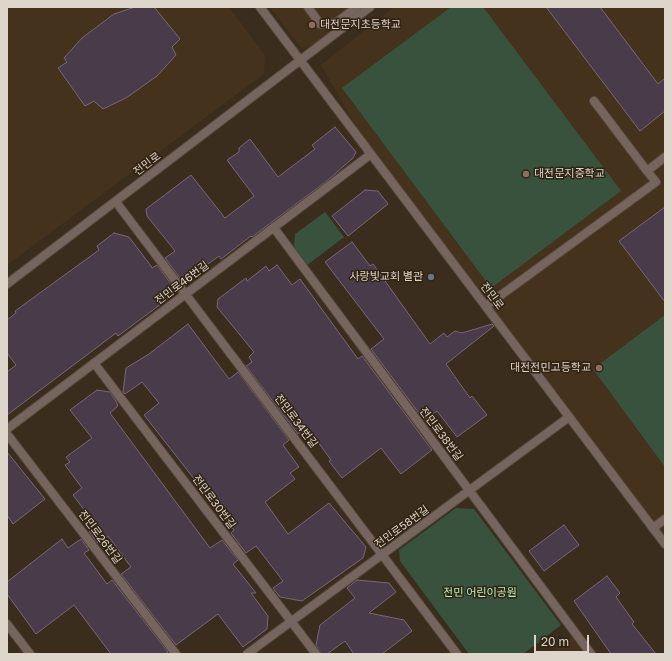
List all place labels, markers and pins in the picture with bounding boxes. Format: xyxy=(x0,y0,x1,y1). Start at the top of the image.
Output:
place label: 대전문지초등학교 xyxy=(320,18,401,32)
marker: 대전문지초등학교 xyxy=(307,20,317,30)
place label: 대전문지중학교 xyxy=(534,167,605,181)
marker: 대전문지중학교 xyxy=(521,169,531,179)
place label: 사랑빛교회 별관 xyxy=(349,270,423,284)
marker: 사랑빛교회 별관 xyxy=(426,272,436,282)
place label: 대전전민고등학교 xyxy=(510,361,591,375)
marker: 대전전민고등학교 xyxy=(594,363,604,373)

